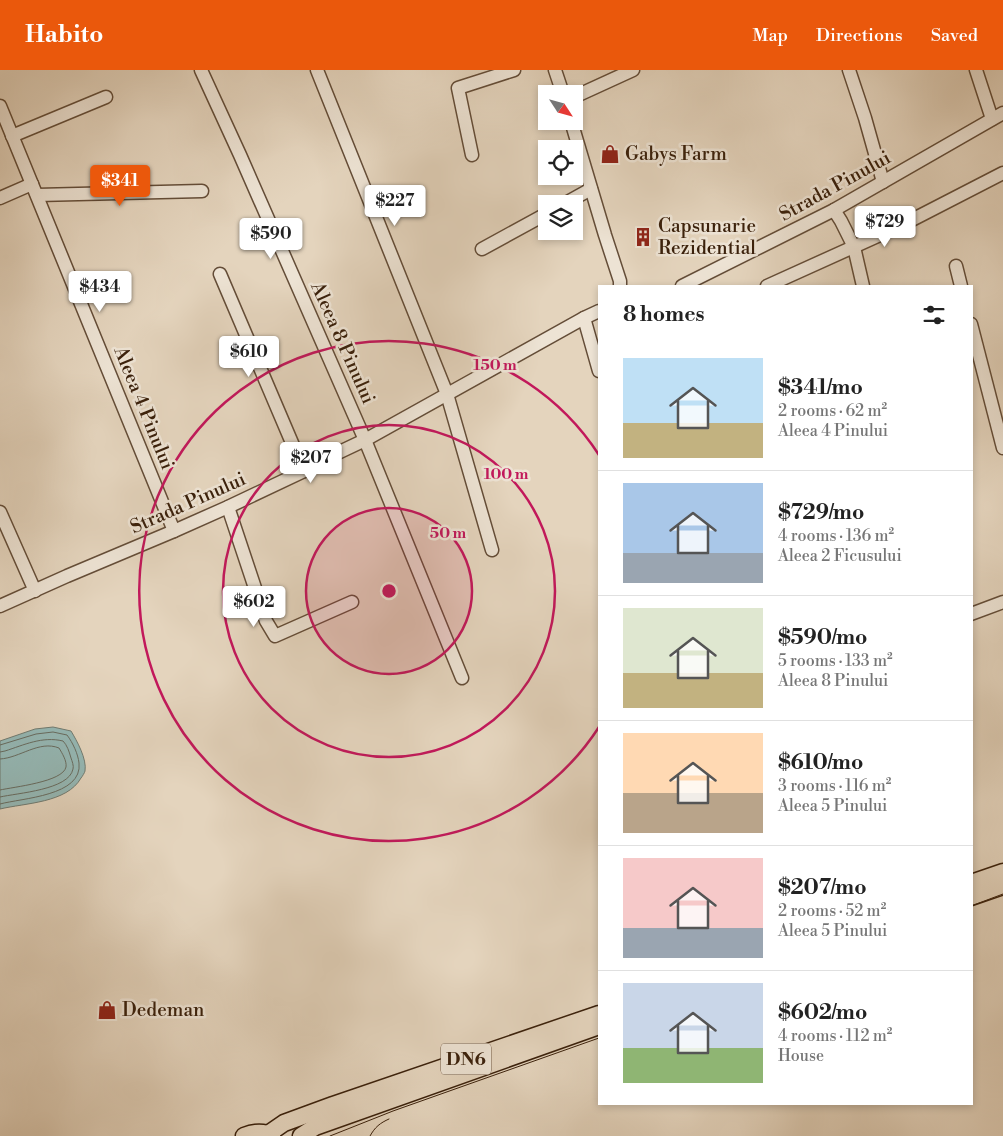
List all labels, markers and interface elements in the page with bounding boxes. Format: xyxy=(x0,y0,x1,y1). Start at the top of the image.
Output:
text: Habito xyxy=(25,20,103,50)
text: Map xyxy=(752,24,788,47)
text: Directions xyxy=(816,24,903,47)
text: Saved xyxy=(931,24,978,47)
north arrow xyxy=(538,85,582,130)
map controls xyxy=(538,85,583,240)
button: locate xyxy=(538,140,583,185)
place label: Gabys Farm xyxy=(625,142,727,166)
shop icon: Gabys Farm xyxy=(599,143,621,165)
street label: Strada Pinului xyxy=(775,145,895,227)
pin: $341 xyxy=(90,164,150,207)
text: $341 xyxy=(101,171,139,191)
pin: $227 xyxy=(365,184,425,227)
text: $227 xyxy=(376,191,414,211)
button: layers xyxy=(538,195,583,240)
pin: $729 xyxy=(855,206,915,248)
text: $729 xyxy=(866,212,904,232)
place label: Capsunarie Rezidential xyxy=(658,214,756,260)
pin: $590 xyxy=(241,218,301,260)
text: $590 xyxy=(250,224,292,244)
building icon: Capsunarie Rezidential xyxy=(632,226,654,248)
pin: $434 xyxy=(70,270,130,313)
text: $434 xyxy=(80,277,120,297)
street label: Aleea 8 Pinului xyxy=(305,277,381,408)
icon: filters xyxy=(920,301,948,329)
text: 8 homes xyxy=(623,302,705,328)
pin: $610 xyxy=(219,336,279,378)
street label: Aleea 4 Pinului xyxy=(108,342,180,473)
text: $610 xyxy=(230,342,268,362)
text: 150 m xyxy=(473,356,517,375)
text: $341/mo xyxy=(778,375,863,401)
icon: home xyxy=(663,378,723,438)
text: 2 rooms · 62 m² xyxy=(778,401,887,421)
text: Aleea 4 Pinului xyxy=(778,421,888,441)
pin: $207 xyxy=(281,442,341,484)
text: $207 xyxy=(291,448,331,468)
text: 100 m xyxy=(484,465,529,484)
street label: Strada Pinului xyxy=(127,467,249,539)
text: $729/mo xyxy=(778,500,864,526)
icon: home xyxy=(663,503,723,563)
text: 50 m xyxy=(430,524,466,543)
text: 4 rooms · 136 m² xyxy=(778,526,894,546)
text: Aleea 2 Ficusului xyxy=(778,546,902,566)
centre of rings xyxy=(380,582,398,600)
pin: $602 xyxy=(224,586,284,628)
text: $602 xyxy=(233,592,275,612)
text: $590/mo xyxy=(778,625,867,651)
icon: home xyxy=(663,628,723,688)
text: 5 rooms · 133 m² xyxy=(778,651,893,671)
text: Aleea 8 Pinului xyxy=(778,671,888,691)
text: $610/mo xyxy=(778,750,863,776)
icon: home xyxy=(663,753,723,813)
text: 3 rooms · 116 m² xyxy=(778,776,891,796)
text: Aleea 5 Pinului xyxy=(778,796,887,816)
text: $207/mo xyxy=(778,875,867,901)
icon: home xyxy=(663,878,723,938)
text: 2 rooms · 52 m² xyxy=(778,901,886,921)
text: Aleea 5 Pinului xyxy=(778,921,887,941)
place label: Dedeman xyxy=(122,998,204,1022)
shop icon: Dedeman xyxy=(96,999,118,1021)
text: $602/mo xyxy=(778,1000,867,1026)
icon: home xyxy=(663,1003,723,1063)
text: 4 rooms · 112 m² xyxy=(778,1026,892,1046)
road number: DN6 xyxy=(441,1044,491,1074)
text: House xyxy=(778,1046,824,1066)

